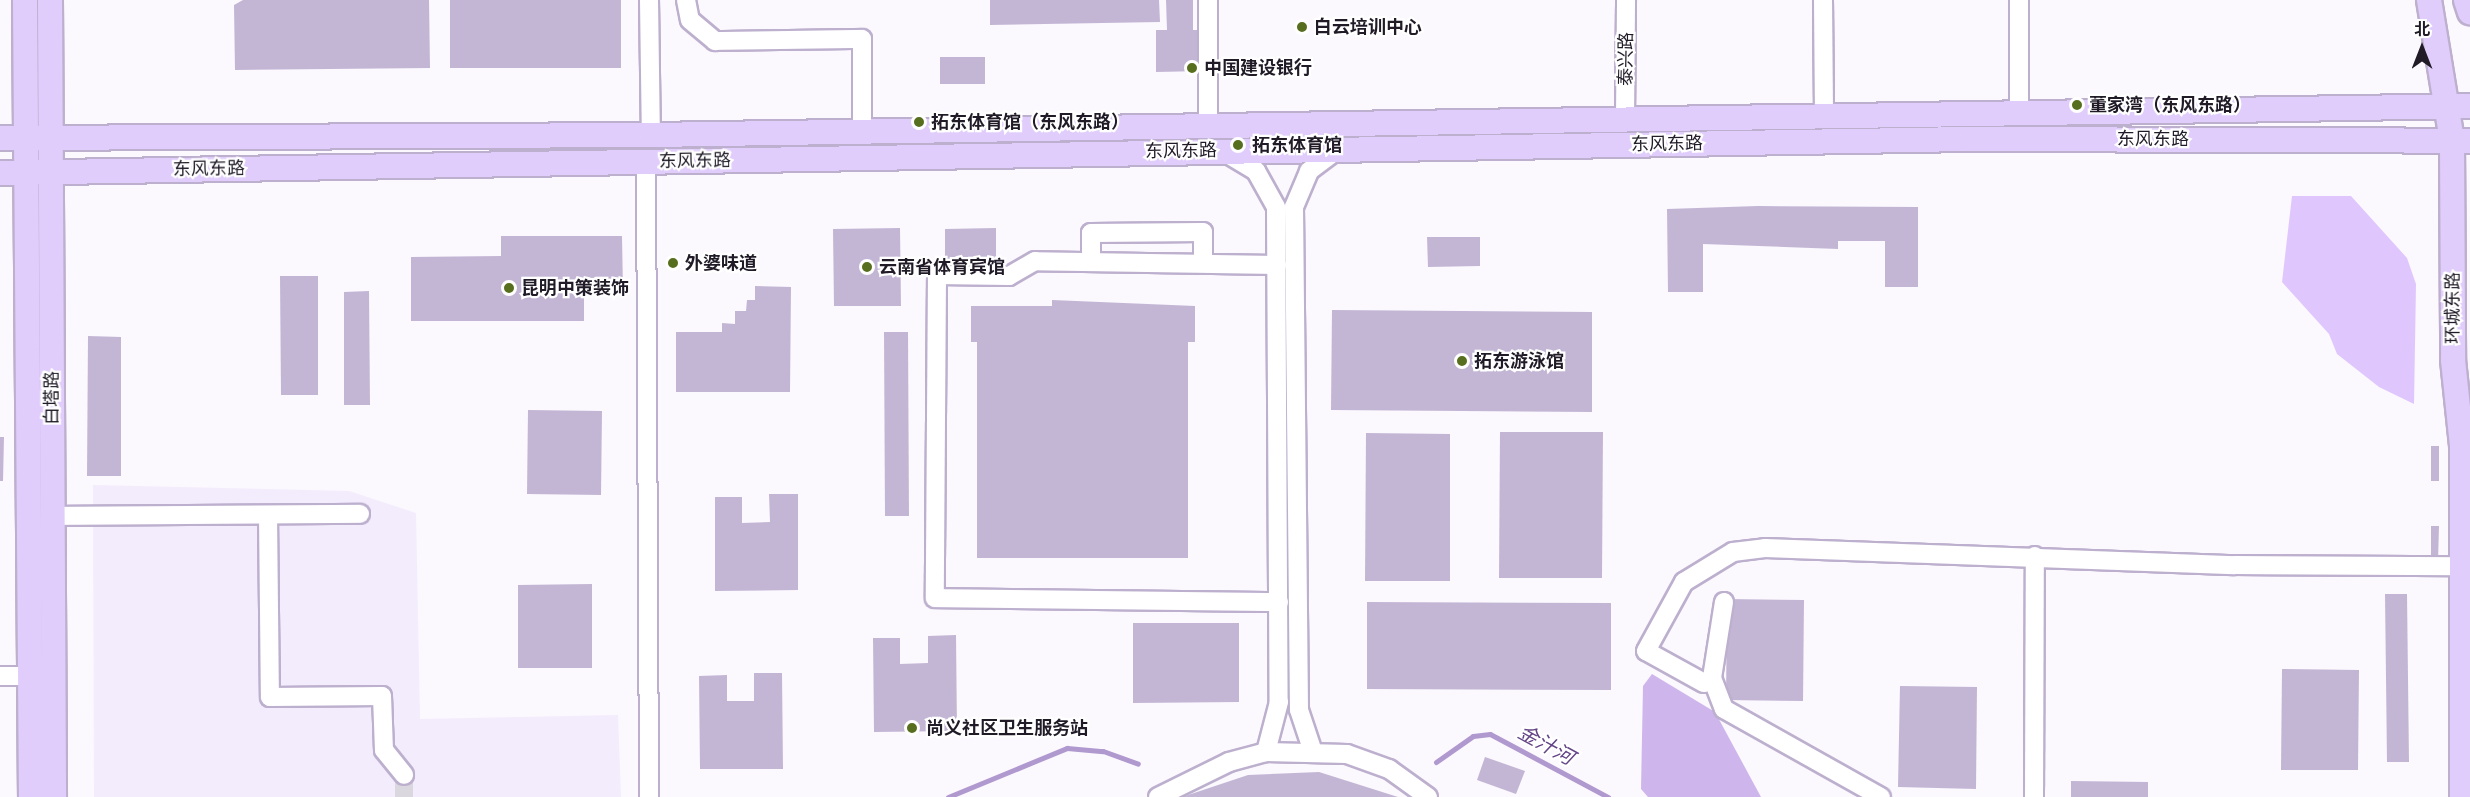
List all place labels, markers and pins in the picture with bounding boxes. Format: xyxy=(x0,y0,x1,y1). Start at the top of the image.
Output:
place label: 白云培训中心 xyxy=(1314,16,1422,38)
marker: 白云培训中心 xyxy=(1295,20,1309,34)
place label: 中国建设银行 xyxy=(1204,57,1312,79)
marker: 中国建设银行 xyxy=(1185,61,1199,75)
place label: 董家湾（东风东路） xyxy=(2089,94,2251,116)
marker: 董家湾（东风东路） xyxy=(2070,98,2084,112)
place label: 拓东体育馆（东风东路） xyxy=(931,111,1129,133)
marker: 拓东体育馆（东风东路） xyxy=(912,115,926,129)
place label: 拓东体育馆 xyxy=(1252,134,1342,156)
marker: 拓东体育馆 xyxy=(1229,136,1247,154)
place label: 外婆味道 xyxy=(685,252,757,274)
marker: 外婆味道 xyxy=(666,256,680,270)
place label: 云南省体育宾馆 xyxy=(879,256,1005,278)
marker: 云南省体育宾馆 xyxy=(860,260,874,274)
place label: 昆明中策装饰 xyxy=(521,277,629,299)
marker: 昆明中策装饰 xyxy=(502,281,516,295)
place label: 拓东游泳馆 xyxy=(1474,350,1564,372)
marker: 拓东游泳馆 xyxy=(1455,354,1469,368)
place label: 尚义社区卫生服务站 xyxy=(926,717,1088,739)
marker: 尚义社区卫生服务站 xyxy=(903,719,921,737)

